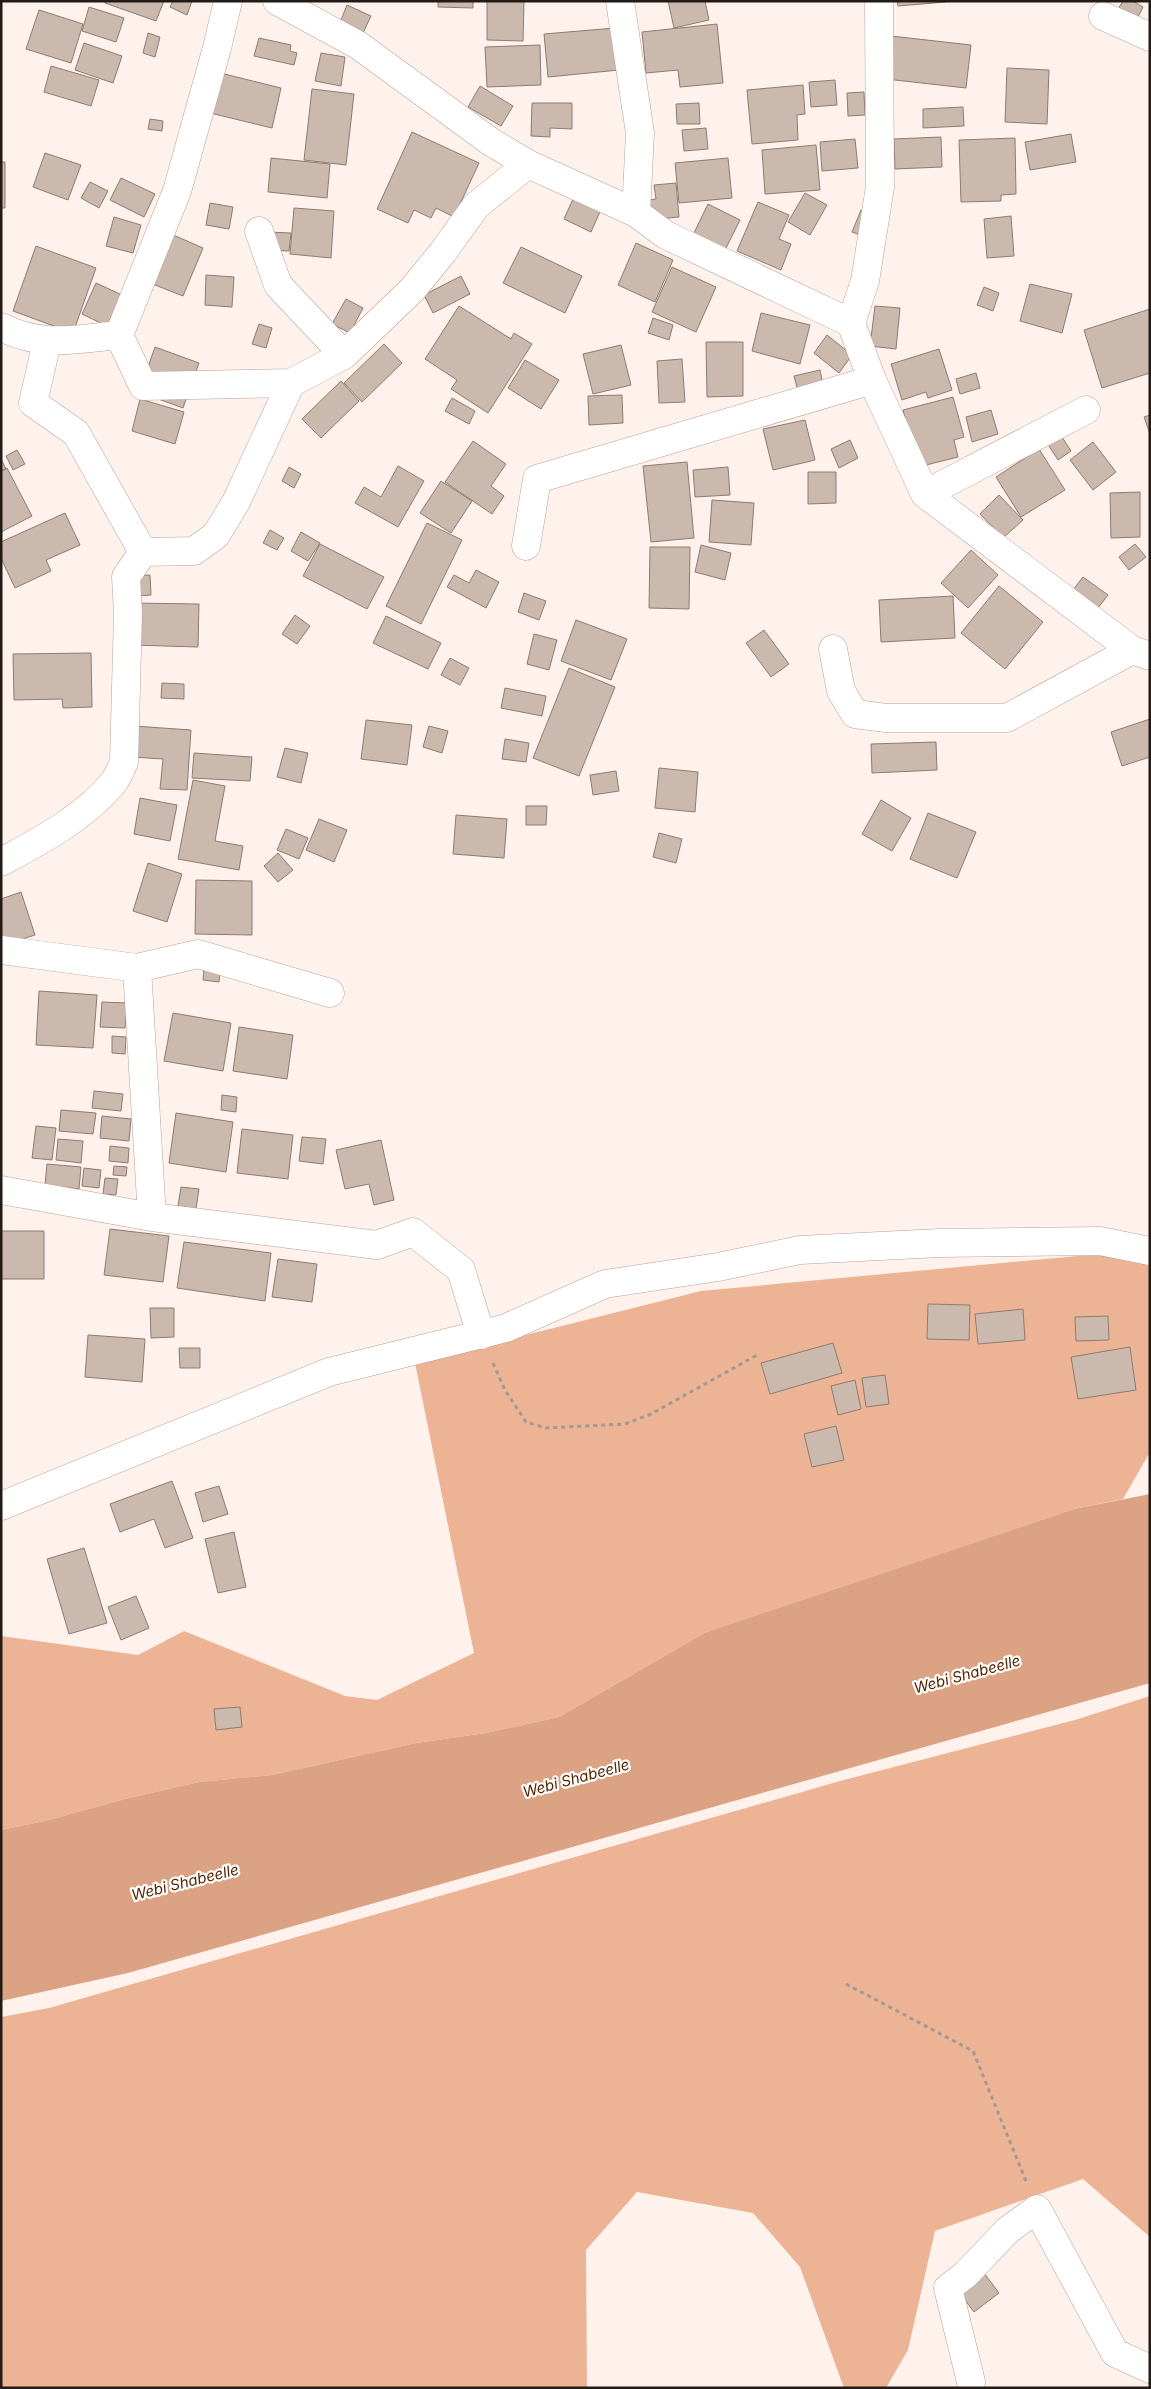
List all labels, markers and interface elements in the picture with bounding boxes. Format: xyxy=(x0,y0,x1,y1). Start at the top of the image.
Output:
water label: Webi Shabeelle xyxy=(912,1651,1022,1697)
water label: Webi Shabeelle xyxy=(521,1755,631,1801)
water label: Webi Shabeelle xyxy=(129,1860,241,1904)

